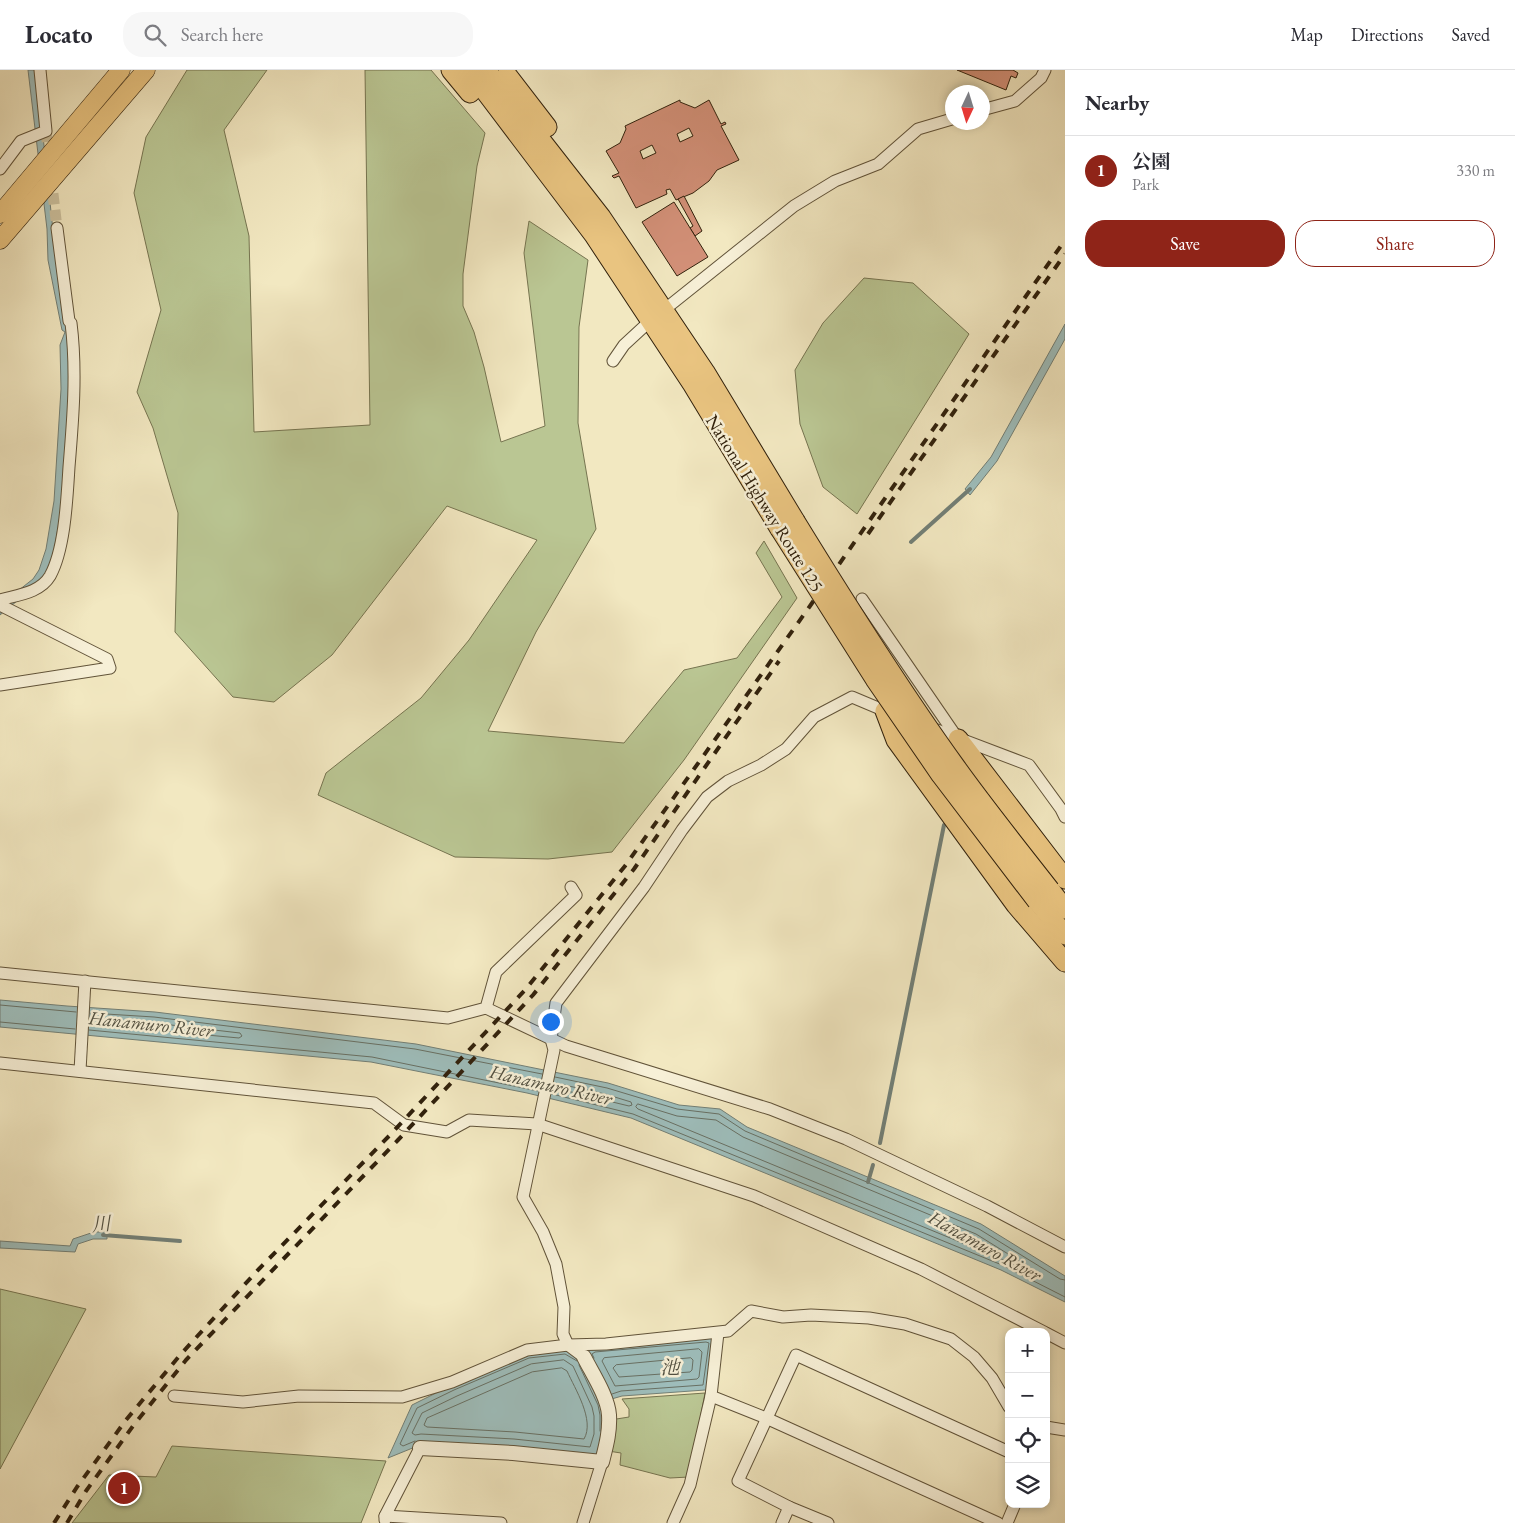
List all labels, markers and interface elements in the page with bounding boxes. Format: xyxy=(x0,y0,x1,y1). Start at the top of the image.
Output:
search box xyxy=(123,12,473,57)
text: Locato xyxy=(25,19,93,50)
icon: search xyxy=(141,21,169,49)
text: Search here xyxy=(181,22,263,47)
text: Map xyxy=(1291,23,1323,46)
text: Directions xyxy=(1351,23,1423,46)
text: Saved xyxy=(1451,23,1490,46)
north arrow xyxy=(945,85,990,130)
text: Nearby xyxy=(1085,89,1149,116)
text: 公園 xyxy=(1132,149,1170,174)
text: 1 xyxy=(1097,160,1105,181)
text: 330 m xyxy=(1456,160,1495,181)
text: Park xyxy=(1132,174,1159,195)
button: Save xyxy=(1085,220,1285,267)
button: Share xyxy=(1295,220,1495,267)
street label: National Highway Route 125 xyxy=(701,410,829,596)
water label: Hanamuro River xyxy=(87,1005,215,1043)
your location xyxy=(538,1009,564,1035)
water label: Hanamuro River xyxy=(486,1059,615,1111)
water label: Hanamuro River xyxy=(923,1204,1046,1288)
water label: 川 xyxy=(90,1211,114,1237)
map controls xyxy=(1005,1328,1050,1508)
button: + xyxy=(1005,1328,1050,1373)
water label: 池 xyxy=(660,1355,681,1380)
button: − xyxy=(1005,1373,1050,1418)
button: locate xyxy=(1005,1418,1050,1463)
button: layers xyxy=(1005,1463,1050,1508)
pin: 1 xyxy=(108,1469,140,1507)

